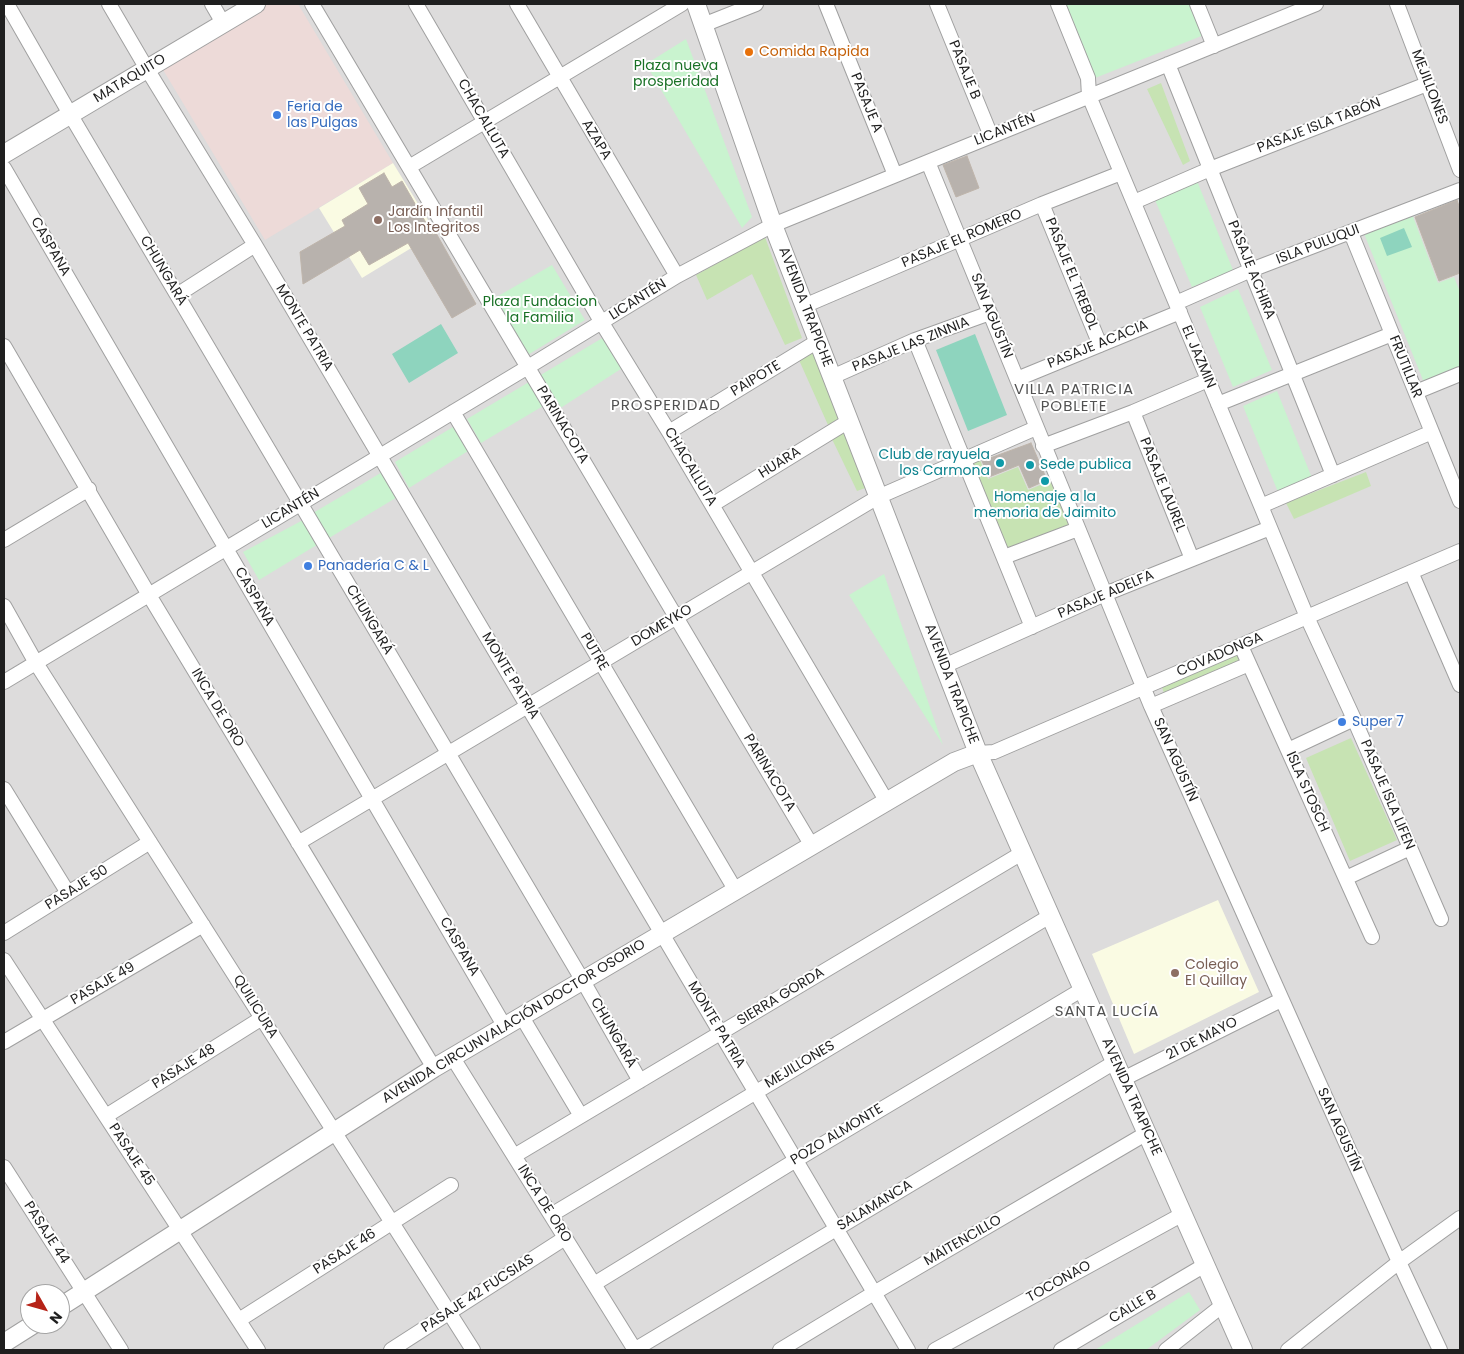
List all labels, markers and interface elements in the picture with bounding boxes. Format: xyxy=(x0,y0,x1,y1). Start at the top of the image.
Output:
street label: PASAJE B xyxy=(945,38,983,102)
place label: Comida Rapida xyxy=(759,44,869,60)
marker: Comida Rapida xyxy=(743,46,755,58)
street label: MEJILLONES xyxy=(1407,47,1451,127)
street label: MATAQUITO xyxy=(91,51,169,107)
park label: Plaza nueva prosperidad xyxy=(633,58,719,90)
street label: PASAJE A xyxy=(846,71,886,135)
street label: CHACALLUTA xyxy=(454,76,512,162)
street label: PASAJE ISLA TABÓN xyxy=(1255,95,1383,157)
place label: Feria de las Pulgas xyxy=(287,99,358,132)
marker: Feria de las Pulgas xyxy=(271,109,283,121)
street label: LICANTÉN xyxy=(972,110,1038,150)
street label: AZAPA xyxy=(577,117,615,163)
place label: Jardín Infantil Los Integritos xyxy=(388,204,483,236)
street label: PASAJE EL ROMERO xyxy=(899,206,1025,272)
marker: Jardín Infantil Los Integritos xyxy=(372,214,384,226)
street label: CASPANA xyxy=(26,215,74,279)
street label: PASAJE EL TREBOL xyxy=(1041,215,1101,333)
street label: PASAJE ACHIRA xyxy=(1224,218,1278,322)
street label: ISLA PULUQUI xyxy=(1274,221,1362,269)
street label: CHUNGARÁ xyxy=(136,233,190,309)
street label: AVENIDA TRAPICHE xyxy=(774,245,836,369)
street label: SAN AGUSTÍN xyxy=(966,271,1016,361)
street label: LICANTÉN xyxy=(606,276,670,324)
street label: MONTE PATRIA xyxy=(272,282,336,374)
park label: Plaza Fundacion la Familia xyxy=(483,294,597,326)
street label: PASAJE LAS ZINNIA xyxy=(850,314,972,376)
street label: PASAJE ACACIA xyxy=(1045,317,1151,373)
street label: EL JAZMIN xyxy=(1177,323,1219,391)
street label: FRUTILLAR xyxy=(1385,333,1425,401)
street label: PAIPOTE xyxy=(728,358,784,400)
district label: VILLA PATRICIA POBLETE xyxy=(1012,381,1136,416)
street label: PARINACOTA xyxy=(532,383,592,467)
district label: PROSPERIDAD xyxy=(610,397,722,415)
street label: CHACALLUTA xyxy=(660,425,720,509)
street label: PASAJE LAUREL xyxy=(1135,435,1189,535)
street label: HUARA xyxy=(756,444,804,482)
place label: Club de rayuela los Carmona xyxy=(879,447,990,480)
marker: Club de rayuela los Carmona xyxy=(994,457,1006,469)
place label: Sede publica xyxy=(1040,457,1132,473)
marker: Sede publica xyxy=(1024,459,1036,471)
marker: Homenaje a la memoria de Jaimito xyxy=(1039,475,1051,487)
street label: LICANTÉN xyxy=(259,485,323,533)
place label: Homenaje a la memoria de Jaimito xyxy=(974,489,1116,522)
place label: Panadería C & L xyxy=(318,558,429,574)
marker: Panadería C & L xyxy=(302,560,314,572)
street label: CASPANA xyxy=(230,565,278,629)
street label: PASAJE ADELFA xyxy=(1055,567,1157,623)
street label: CHUNGARÁ xyxy=(342,582,396,658)
street label: DOMEYKO xyxy=(629,601,695,651)
street label: AVENIDA TRAPICHE xyxy=(920,622,982,746)
street label: COVADONGA xyxy=(1174,629,1266,681)
street label: MONTE PATRIA xyxy=(478,630,542,722)
street label: PUTRE xyxy=(576,630,612,674)
street label: INCA DE ORO xyxy=(187,666,247,750)
place label: Super 7 xyxy=(1352,714,1404,730)
street label: SAN AGUSTÍN xyxy=(1149,715,1201,805)
marker: Super 7 xyxy=(1336,716,1348,728)
street label: PARINACOTA xyxy=(739,731,799,815)
street label: PASAJE ISLA LIFEN xyxy=(1356,737,1418,853)
street label: ISLA STOSCH xyxy=(1282,749,1332,835)
street label: PASAJE 50 xyxy=(42,862,112,914)
street label: CASPANA xyxy=(435,915,483,979)
street label: AVENIDA CIRCUNVALACIÓN DOCTOR OSORIO xyxy=(379,936,649,1108)
place label: Colegio El Quillay xyxy=(1185,957,1247,990)
street label: PASAJE 49 xyxy=(68,959,138,1009)
street label: SIERRA GORDA xyxy=(734,964,828,1030)
marker: Colegio El Quillay xyxy=(1169,967,1181,979)
street label: QUILICURA xyxy=(229,972,281,1042)
street label: MONTE PATRIA xyxy=(684,979,748,1071)
street label: CHUNGARÁ xyxy=(586,995,640,1071)
district label: SANTA LUCÍA xyxy=(1053,1003,1161,1021)
street label: 21 DE MAYO xyxy=(1164,1014,1240,1064)
street label: AVENIDA TRAPICHE xyxy=(1097,1035,1165,1159)
street label: MEJILLONES xyxy=(762,1038,838,1092)
street label: PASAJE 48 xyxy=(149,1041,219,1093)
street label: SAN AGUSTÍN xyxy=(1313,1085,1365,1175)
street label: POZO ALMONTE xyxy=(788,1101,886,1169)
street label: PASAJE 45 xyxy=(105,1121,157,1189)
street label: INCA DE ORO xyxy=(513,1162,575,1246)
street label: SALAMANCA xyxy=(834,1177,916,1235)
street label: PASAJE 44 xyxy=(20,1199,72,1267)
street label: MAITENCILLO xyxy=(921,1212,1005,1270)
street label: PASAJE 46 xyxy=(311,1226,379,1278)
street label: PASAJE 42 FUCSIAS xyxy=(419,1251,537,1337)
street label: TOCONAO xyxy=(1024,1258,1094,1306)
north arrow xyxy=(20,1284,70,1334)
street label: CALLE B xyxy=(1106,1286,1160,1328)
text: N xyxy=(45,1307,67,1328)

